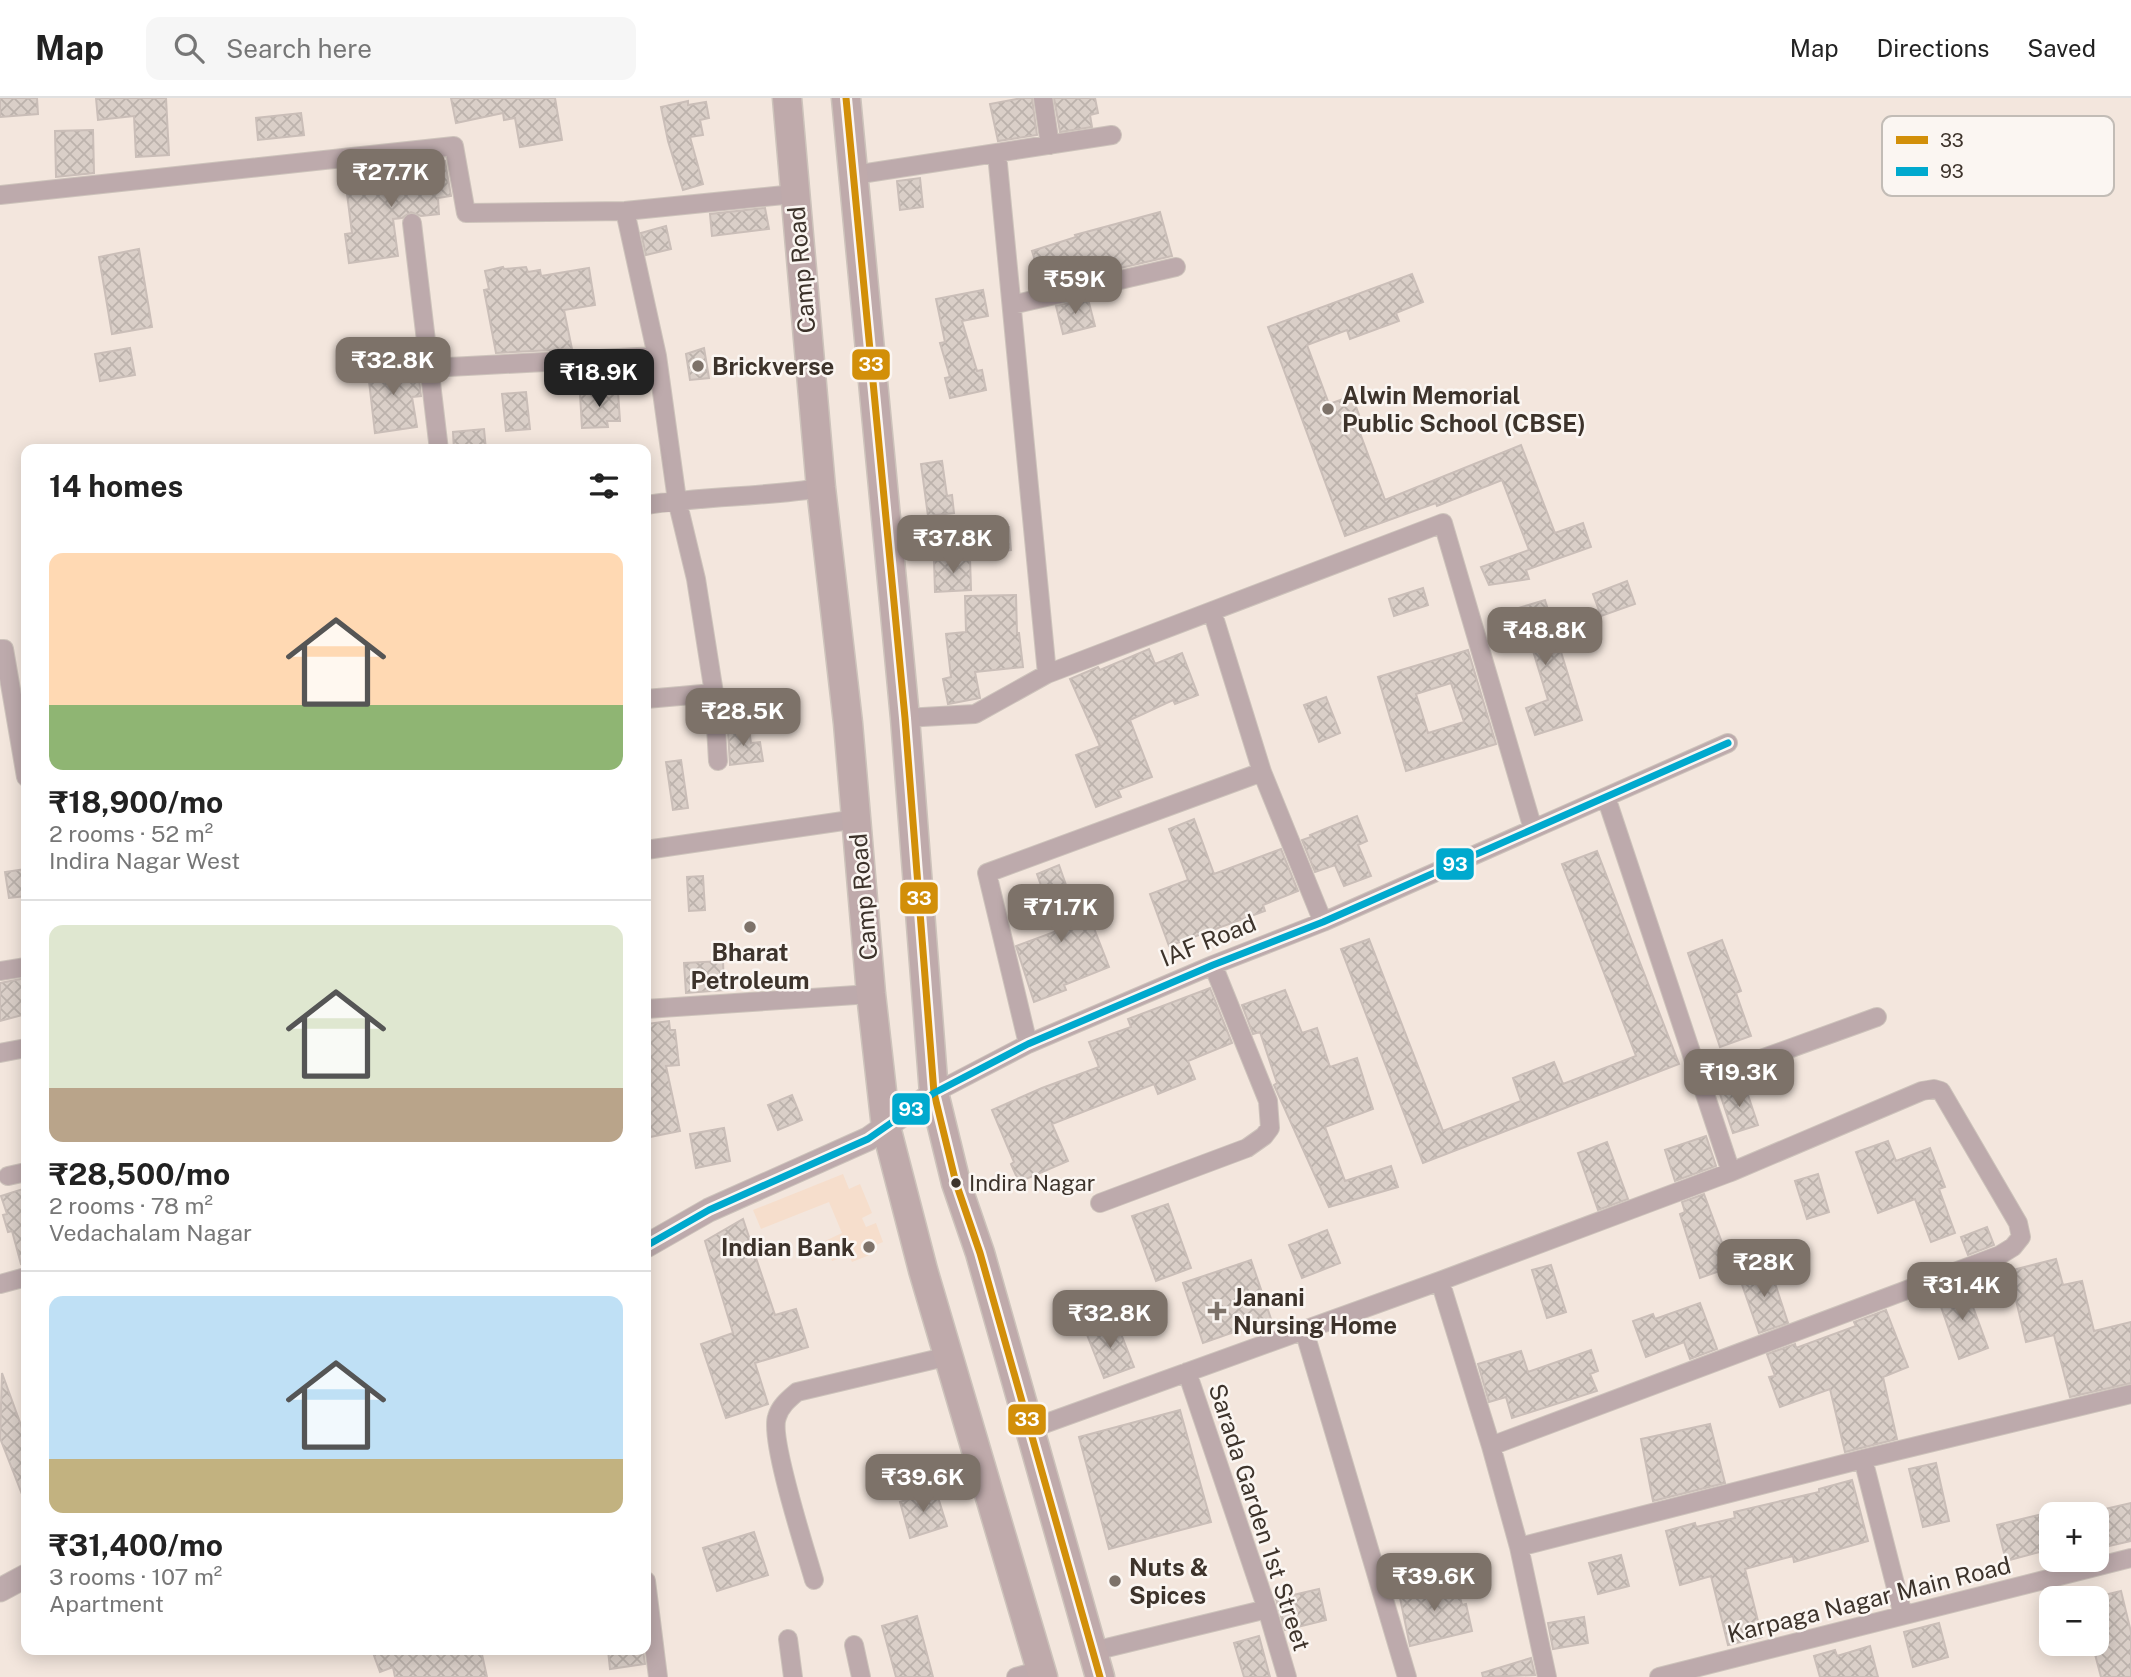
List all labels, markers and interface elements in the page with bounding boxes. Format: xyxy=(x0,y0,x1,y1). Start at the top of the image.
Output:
search box xyxy=(146,17,636,80)
text: Map xyxy=(35,29,104,67)
icon: search xyxy=(170,29,208,67)
text: Search here xyxy=(226,33,372,64)
text: Map xyxy=(1790,34,1839,62)
text: Directions xyxy=(1877,34,1989,62)
text: Saved xyxy=(2027,34,2096,62)
legend xyxy=(1882,116,2114,196)
text: 33 xyxy=(1940,129,1964,151)
pin: ₹27.7K xyxy=(334,150,448,209)
text: ₹27.7K xyxy=(353,158,429,185)
text: 93 xyxy=(1940,160,1964,182)
street label: Camp Road xyxy=(782,205,820,335)
pin: ₹59K xyxy=(1034,256,1116,316)
text: ₹59K xyxy=(1044,265,1106,292)
pin: ₹32.8K xyxy=(336,338,450,397)
text: ₹32.8K xyxy=(352,346,434,373)
line badge: 33 xyxy=(851,348,891,381)
pin: ₹18.9K xyxy=(542,350,656,409)
place label: Brickverse xyxy=(712,352,834,380)
text: 33 xyxy=(858,353,884,375)
text: ₹18.9K xyxy=(560,358,638,385)
marker: Brickverse xyxy=(690,358,706,374)
place label: Alwin Memorial Public School (CBSE) xyxy=(1342,381,1586,437)
marker: Alwin Memorial Public School (CBSE) xyxy=(1320,401,1336,417)
icon: filters xyxy=(585,467,623,505)
text: 14 homes xyxy=(49,468,183,504)
pin: ₹37.8K xyxy=(896,516,1010,575)
text: ₹37.8K xyxy=(913,524,993,551)
icon: home xyxy=(273,599,399,725)
pin: ₹48.8K xyxy=(1488,608,1602,667)
text: ₹48.8K xyxy=(1503,616,1587,643)
pin: ₹28.5K xyxy=(686,688,800,748)
text: ₹28.5K xyxy=(701,697,785,724)
text: ₹18,900/mo xyxy=(49,784,223,820)
text: 2 rooms · 52 m² xyxy=(49,820,213,847)
street label: Camp Road xyxy=(844,832,882,962)
text: Indira Nagar West xyxy=(49,847,240,874)
line badge: 93 xyxy=(1435,847,1475,881)
text: 93 xyxy=(1442,853,1468,875)
line badge: 33 xyxy=(899,881,939,915)
pin: ₹71.7K xyxy=(1004,884,1118,944)
text: 33 xyxy=(906,887,932,909)
text: ₹71.7K xyxy=(1024,893,1098,920)
street label: IAF Road xyxy=(1156,908,1260,972)
marker: Bharat Petroleum xyxy=(742,919,758,935)
place label: Bharat Petroleum xyxy=(690,938,810,994)
icon: home xyxy=(273,971,399,1097)
pin: ₹19.3K xyxy=(1682,1049,1796,1109)
text: ₹19.3K xyxy=(1700,1058,1778,1085)
line badge: 93 xyxy=(891,1092,931,1126)
text: 93 xyxy=(898,1098,924,1120)
text: ₹28,500/mo xyxy=(49,1156,230,1192)
place label: Indira Nagar xyxy=(969,1170,1095,1196)
marker: Indira Nagar xyxy=(949,1176,963,1190)
text: 2 rooms · 78 m² xyxy=(49,1192,213,1219)
text: Vedachalam Nagar xyxy=(49,1219,252,1246)
place label: Indian Bank xyxy=(721,1233,855,1261)
marker: Indian Bank xyxy=(861,1239,877,1255)
pin: ₹28K xyxy=(1723,1240,1805,1299)
text: ₹28K xyxy=(1733,1248,1795,1275)
pin: ₹31.4K xyxy=(1905,1262,2019,1322)
text: ₹31.4K xyxy=(1923,1271,2001,1298)
place label: Janani Nursing Home xyxy=(1233,1283,1397,1339)
pin: ₹32.8K xyxy=(1053,1290,1167,1350)
text: ₹32.8K xyxy=(1069,1299,1151,1326)
marker: Janani Nursing Home xyxy=(1207,1301,1227,1321)
icon: home xyxy=(273,1342,399,1468)
street label: Sarada Garden 1st Street xyxy=(1204,1380,1316,1654)
line badge: 33 xyxy=(1007,1403,1047,1436)
text: 33 xyxy=(1014,1408,1040,1430)
pin: ₹39.6K xyxy=(866,1454,980,1514)
text: ₹39.6K xyxy=(881,1463,965,1490)
map controls xyxy=(2039,1502,2109,1656)
button: + xyxy=(2039,1502,2109,1572)
text: ₹31,400/mo xyxy=(49,1527,223,1563)
street label: Karpaga Nagar Main Road xyxy=(1724,1550,2014,1648)
place label: Nuts & Spices xyxy=(1129,1553,1209,1609)
pin: ₹39.6K xyxy=(1377,1554,1491,1613)
text: ₹39.6K xyxy=(1392,1562,1476,1589)
text: 3 rooms · 107 m² xyxy=(49,1563,222,1590)
marker: Nuts & Spices xyxy=(1107,1573,1123,1589)
button: − xyxy=(2039,1586,2109,1656)
text: Apartment xyxy=(49,1590,164,1617)

